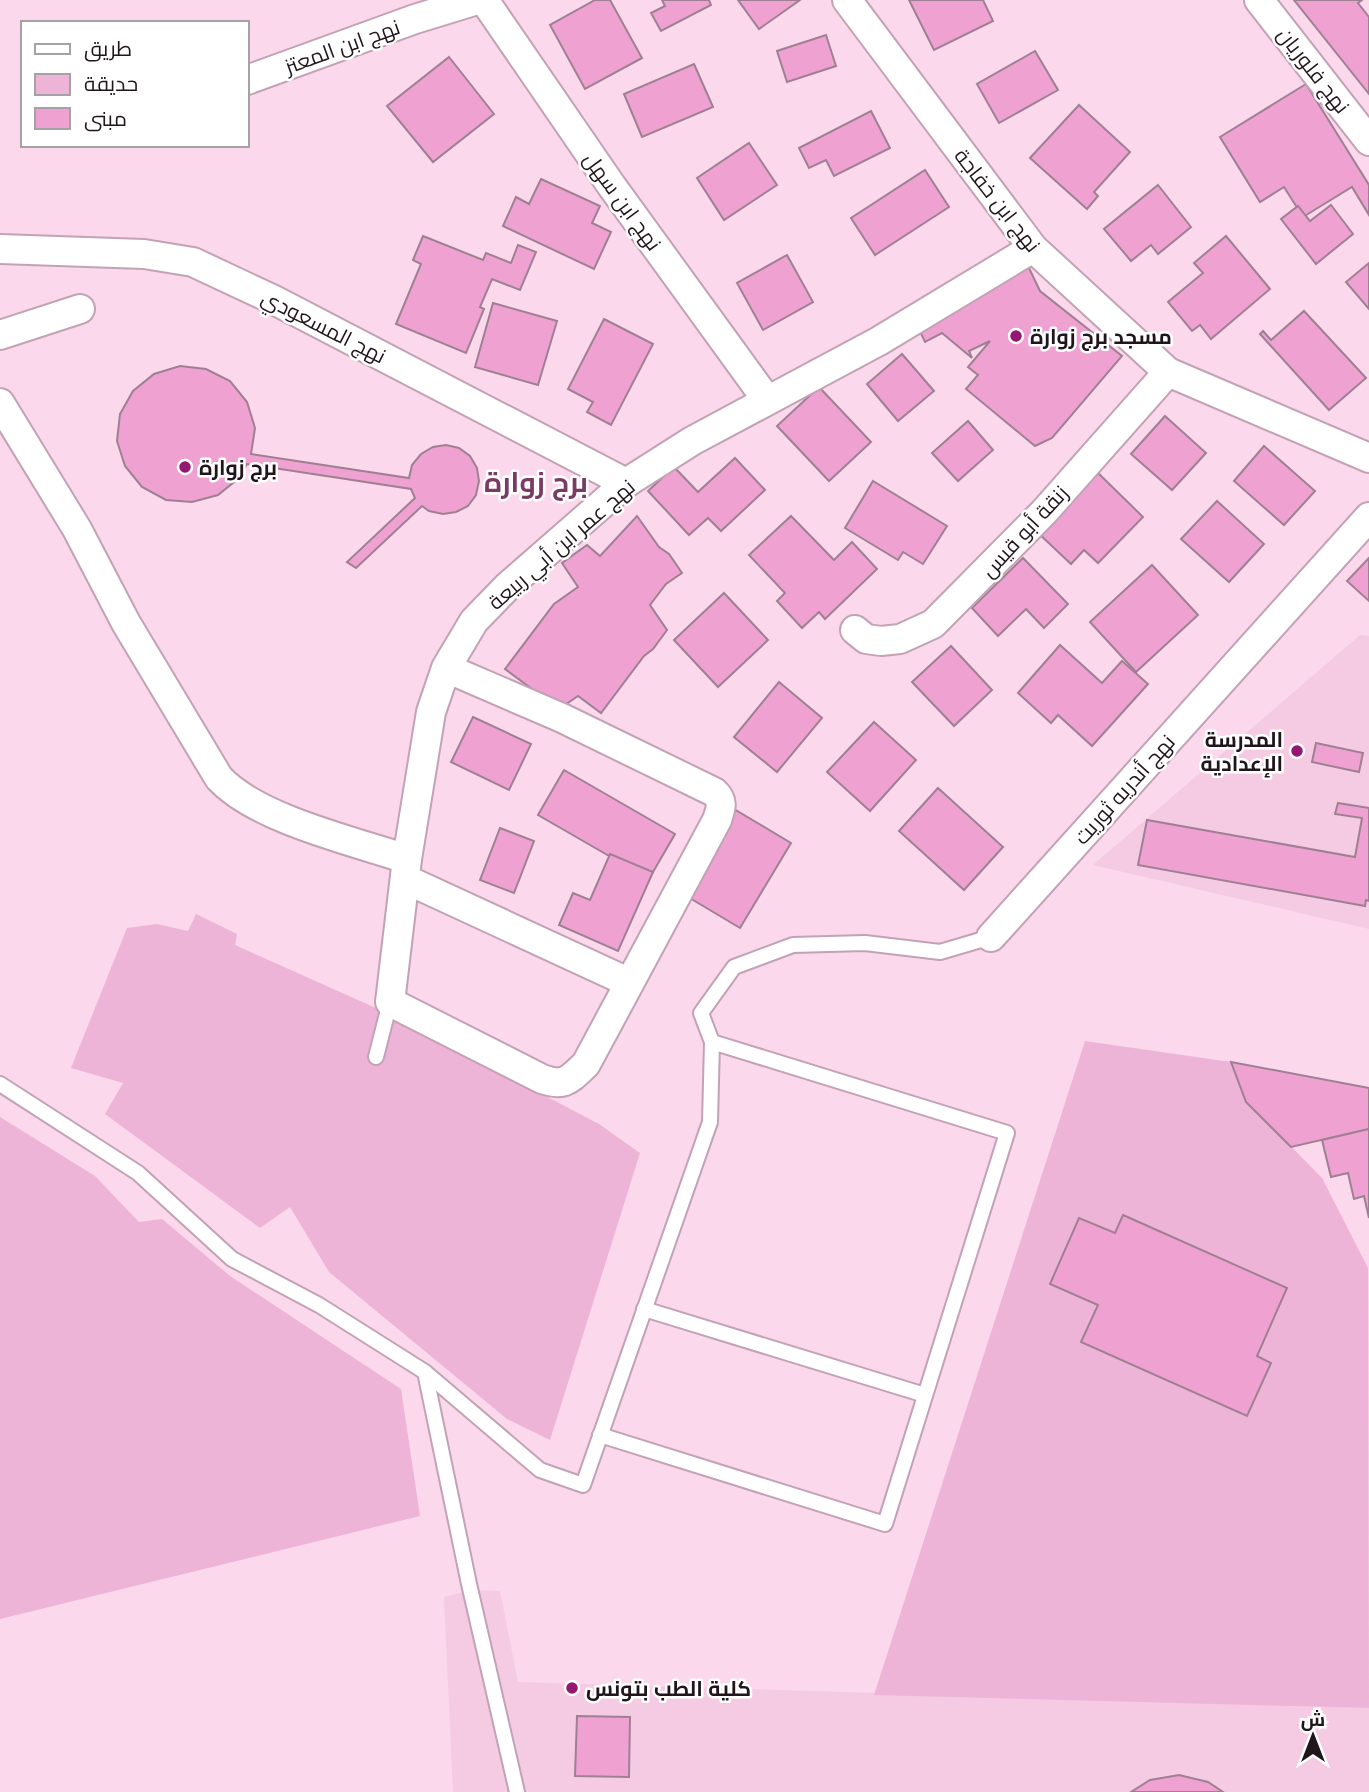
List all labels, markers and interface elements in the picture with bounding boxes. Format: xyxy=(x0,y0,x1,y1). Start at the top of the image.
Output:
street label: نهج ابن المعتز xyxy=(279,12,404,81)
legend xyxy=(21,21,248,147)
street label: نهج فلوريان xyxy=(1271,21,1357,120)
text: طريق xyxy=(84,34,132,62)
text: حديقة xyxy=(84,69,138,97)
text: مبنى xyxy=(84,104,127,132)
street label: نهج ابن خفاجة xyxy=(948,142,1047,258)
street label: نهج ابن سهل xyxy=(577,146,668,257)
street label: نهج المسعودي xyxy=(256,283,391,372)
place label: مسجد برج زوارة xyxy=(1030,322,1172,351)
marker: مسجد برج زوارة xyxy=(1008,328,1024,344)
place label: برج زوارة xyxy=(199,453,277,482)
marker: برج زوارة xyxy=(177,459,193,475)
district label: برج زوارة xyxy=(484,462,588,501)
street label: نهج عمر ابن أبي ربيعة xyxy=(482,472,642,618)
street label: زنقة أبو قيس xyxy=(974,479,1074,583)
place label: المدرسة الإعدادية xyxy=(1201,725,1283,778)
street label: نهج أندريه ثوريت xyxy=(1067,728,1182,851)
marker: المدرسة الإعدادية xyxy=(1289,743,1305,759)
place label: كلية الطب بتونس xyxy=(586,1674,751,1702)
marker: كلية الطب بتونس xyxy=(564,1680,580,1696)
north arrow xyxy=(1278,1701,1348,1771)
text: ش xyxy=(1301,1706,1325,1732)

